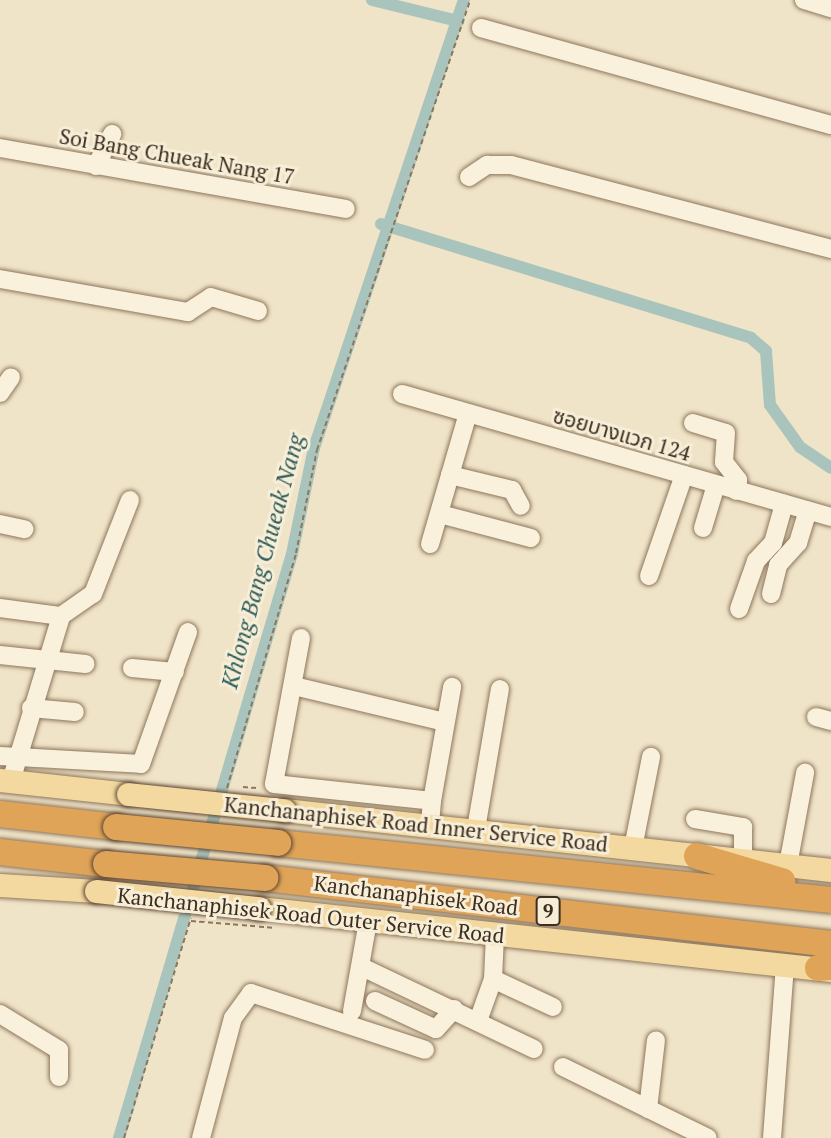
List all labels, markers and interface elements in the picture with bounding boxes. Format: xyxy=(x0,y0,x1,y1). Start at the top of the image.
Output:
street label: Soi Bang Chueak Nang 17 xyxy=(57,123,297,189)
street label: ซอยบางแวก 124 xyxy=(550,402,694,466)
water label: Khlong Bang Chueak Nang xyxy=(216,431,310,691)
street label: Kanchanaphisek Road Inner Service Road xyxy=(223,791,609,857)
street label: Kanchanaphisek Road xyxy=(313,870,519,920)
street label: Kanchanaphisek Road Outer Service Road xyxy=(116,882,506,948)
road number: 9 xyxy=(534,896,562,926)

